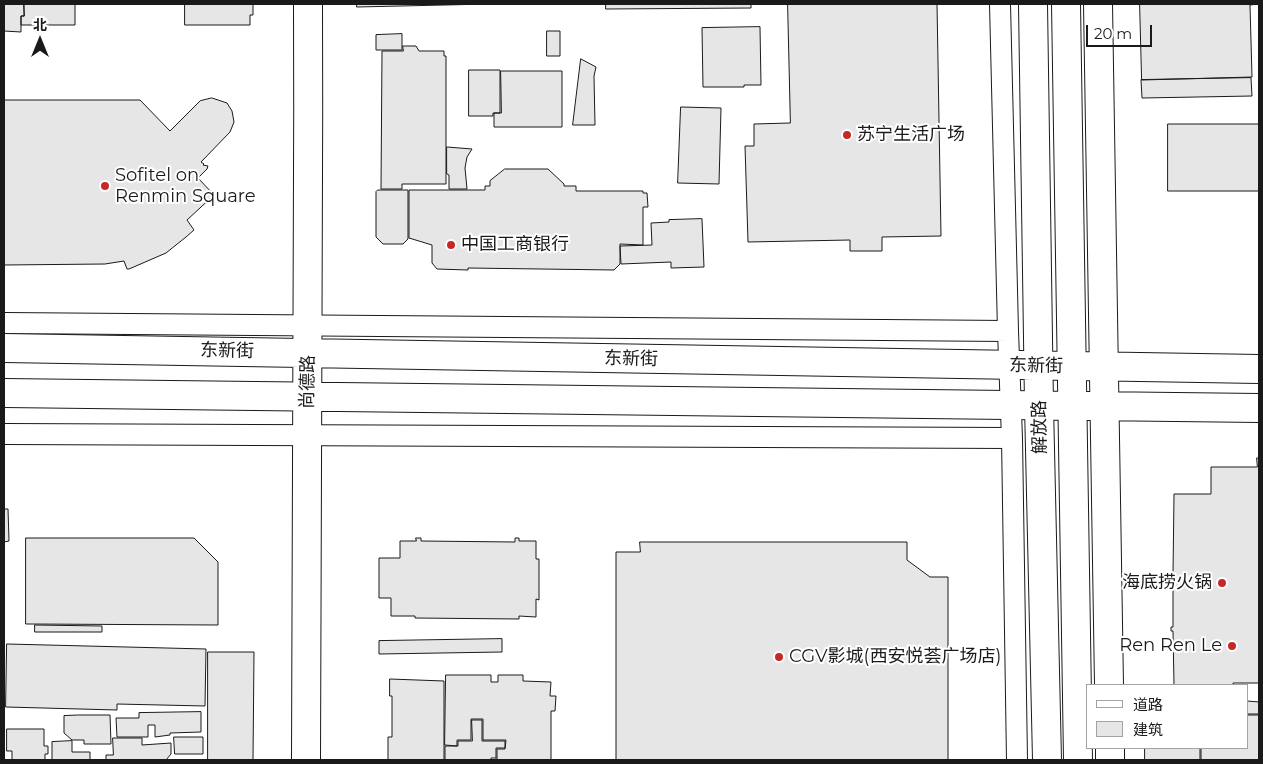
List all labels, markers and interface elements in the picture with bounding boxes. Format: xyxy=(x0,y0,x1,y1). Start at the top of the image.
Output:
north arrow xyxy=(15,15,65,65)
scale bar xyxy=(1088,15,1154,47)
text: 北 xyxy=(33,16,47,34)
text: 20 m xyxy=(1094,24,1132,43)
place label: 苏宁生活广场 xyxy=(857,124,965,146)
marker: 苏宁生活广场 xyxy=(841,129,853,141)
place label: Sofitel on Renmin Square xyxy=(115,165,256,208)
marker: Sofitel on Renmin Square xyxy=(99,180,111,192)
place label: 中国工商银行 xyxy=(461,234,569,256)
marker: 中国工商银行 xyxy=(445,239,457,251)
street label: 东新街 xyxy=(200,340,254,362)
street label: 东新街 xyxy=(604,348,658,370)
street label: 尚德路 xyxy=(297,355,319,409)
street label: 东新街 xyxy=(1009,355,1063,377)
street label: 解放路 xyxy=(1029,400,1051,454)
place label: 海底捞火锅 xyxy=(1122,572,1212,594)
marker: 海底捞火锅 xyxy=(1216,577,1228,589)
place label: Ren Ren Le xyxy=(1119,635,1222,657)
marker: Ren Ren Le xyxy=(1226,640,1238,652)
place label: CGV影城(西安悦荟广场店) xyxy=(789,646,1001,668)
marker: CGV影城(西安悦荟广场店) xyxy=(773,651,785,663)
legend xyxy=(1086,684,1248,749)
text: 道路 xyxy=(1133,695,1163,714)
text: 建筑 xyxy=(1133,720,1163,739)

